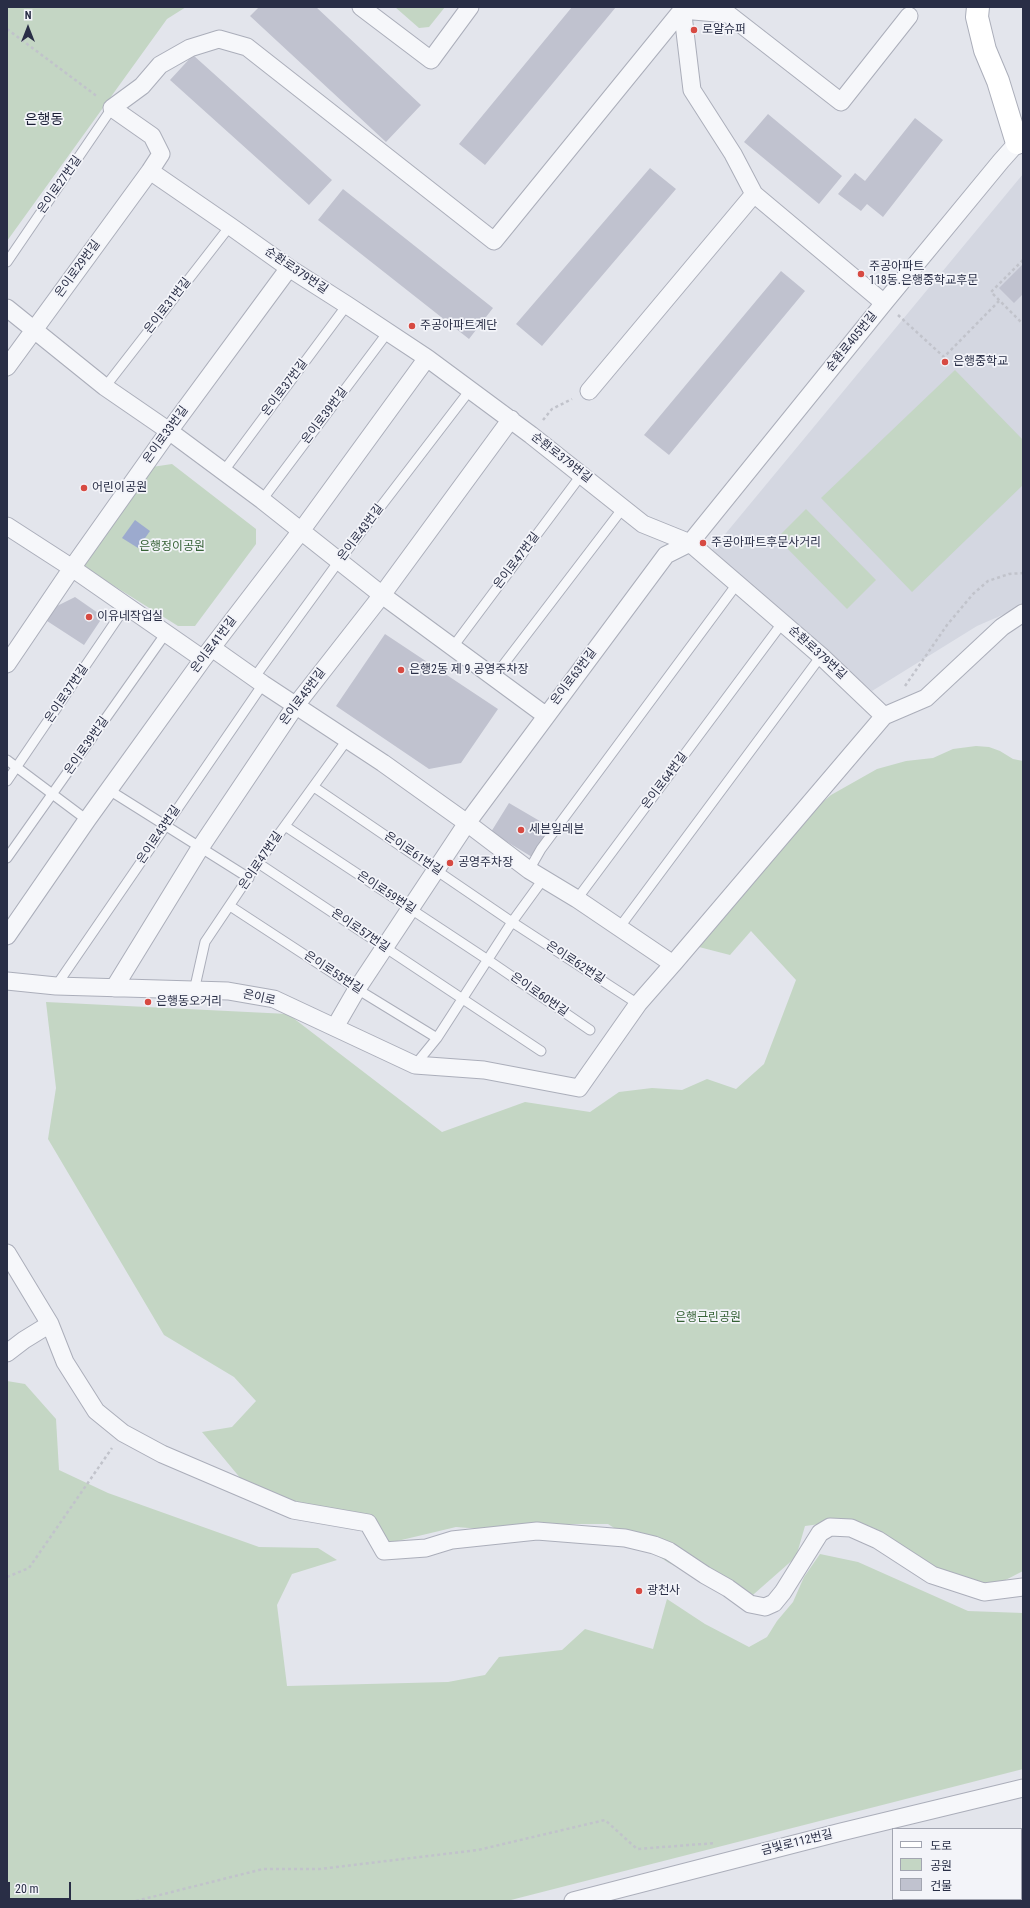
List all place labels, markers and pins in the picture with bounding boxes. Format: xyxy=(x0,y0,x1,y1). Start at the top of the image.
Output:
place label: 로얄슈퍼 xyxy=(702,23,746,37)
marker: 로얄슈퍼 xyxy=(689,25,699,35)
place label: 주공아파트 118동.은행중학교후문 xyxy=(869,260,978,288)
marker: 주공아파트 118동.은행중학교후문 xyxy=(856,269,866,279)
place label: 주공아파트계단 xyxy=(420,319,497,333)
marker: 주공아파트계단 xyxy=(407,321,417,331)
place label: 은행중학교 xyxy=(953,355,1008,369)
marker: 은행중학교 xyxy=(940,357,950,367)
place label: 어린이공원 xyxy=(92,481,147,495)
marker: 어린이공원 xyxy=(79,483,89,493)
place label: 주공아파트후문사거리 xyxy=(711,536,821,550)
marker: 주공아파트후문사거리 xyxy=(698,538,708,548)
place label: 이유네작업실 xyxy=(97,610,163,624)
marker: 이유네작업실 xyxy=(84,612,94,622)
place label: 은행2동 제 9 공영주차장 xyxy=(409,663,528,677)
marker: 은행2동 제 9 공영주차장 xyxy=(396,665,406,675)
place label: 세븐일레븐 xyxy=(529,823,584,837)
marker: 세븐일레븐 xyxy=(516,825,526,835)
place label: 공영주차장 xyxy=(458,856,513,870)
marker: 공영주차장 xyxy=(445,858,455,868)
place label: 은행동오거리 xyxy=(156,995,222,1009)
marker: 은행동오거리 xyxy=(143,997,153,1007)
place label: 광천사 xyxy=(647,1584,680,1598)
marker: 광천사 xyxy=(634,1586,644,1596)

